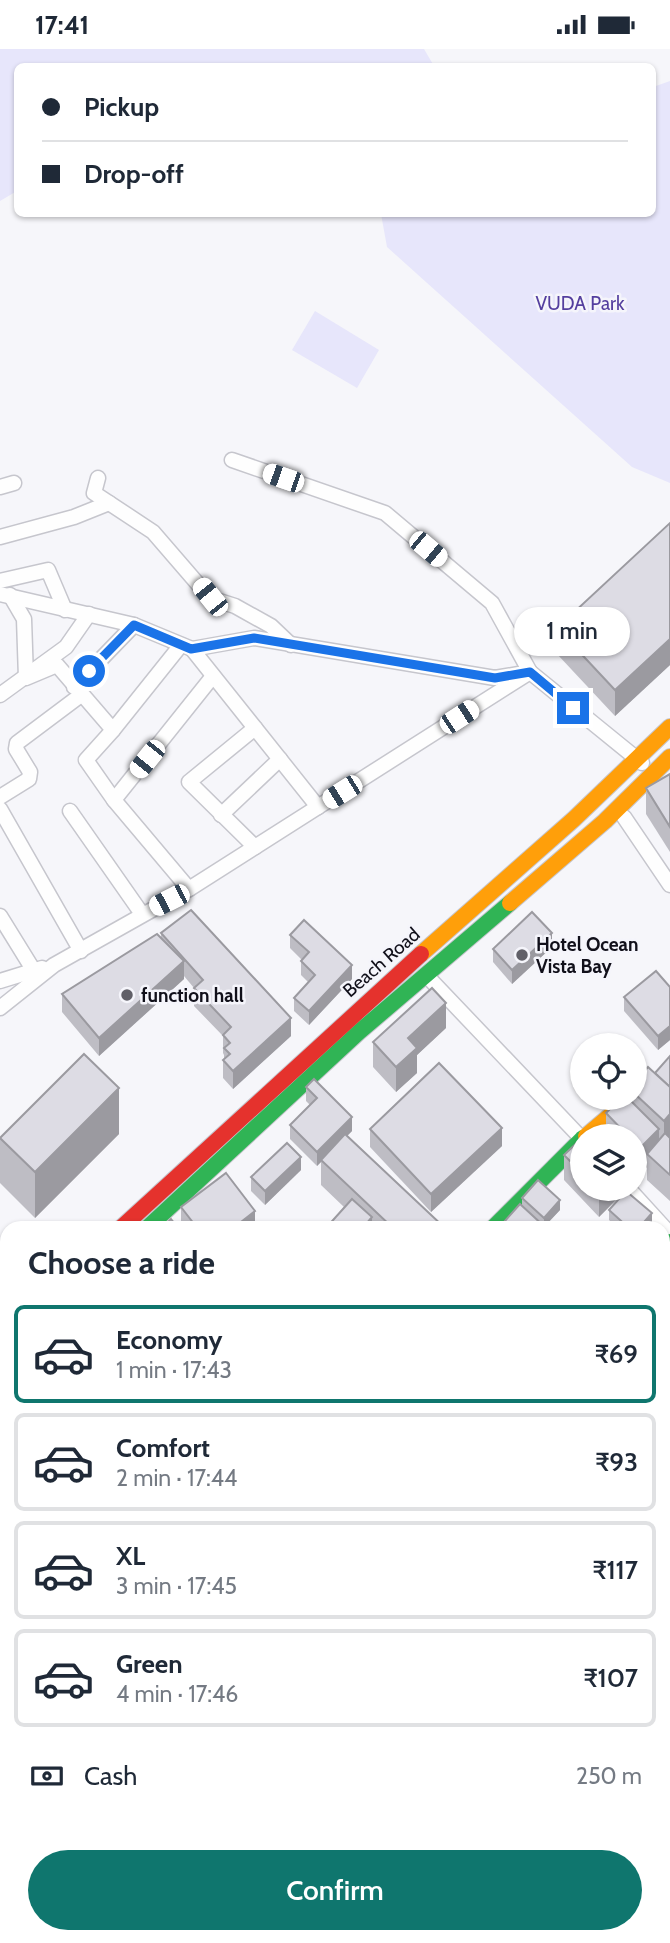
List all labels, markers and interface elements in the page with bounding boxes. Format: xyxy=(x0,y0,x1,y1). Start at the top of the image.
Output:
text: 17:41 xyxy=(35,9,89,41)
text: Pickup xyxy=(84,91,159,123)
text: Drop-off xyxy=(84,158,184,190)
park label: VUDA Park xyxy=(535,292,625,315)
car xyxy=(260,461,307,495)
car xyxy=(406,527,451,571)
car xyxy=(189,574,232,620)
callout: 1 min xyxy=(515,607,631,655)
text: 1 min xyxy=(546,617,598,645)
route start xyxy=(73,655,105,687)
route end xyxy=(557,692,589,724)
car xyxy=(436,697,483,737)
car xyxy=(126,736,169,782)
car xyxy=(319,772,366,812)
car xyxy=(146,881,193,919)
street label: Beach Road xyxy=(338,923,425,1002)
place label: Hotel Ocean Vista Bay xyxy=(536,933,639,978)
marker: Hotel Ocean Vista Bay xyxy=(514,947,530,963)
place label: function hall xyxy=(141,984,244,1007)
marker: function hall xyxy=(119,987,135,1003)
map controls xyxy=(570,1033,647,1201)
button: locate xyxy=(570,1033,647,1110)
button: layers xyxy=(570,1124,647,1201)
text: Choose a ride xyxy=(28,1243,215,1282)
icon: car xyxy=(32,1323,95,1386)
text: Economy xyxy=(116,1324,222,1356)
text: ₹69 xyxy=(595,1338,638,1370)
text: 1 min · 17:43 xyxy=(116,1356,232,1384)
icon: car xyxy=(32,1431,95,1494)
text: Comfort xyxy=(116,1432,210,1464)
text: ₹93 xyxy=(595,1446,638,1478)
text: 2 min · 17:44 xyxy=(116,1464,237,1492)
icon: car xyxy=(32,1539,95,1602)
text: XL xyxy=(116,1540,145,1572)
text: ₹117 xyxy=(592,1554,638,1586)
text: 3 min · 17:45 xyxy=(116,1572,237,1600)
icon: car xyxy=(32,1647,95,1710)
text: Green xyxy=(116,1648,183,1680)
text: ₹107 xyxy=(583,1662,638,1694)
text: 4 min · 17:46 xyxy=(116,1680,238,1708)
icon: cash xyxy=(28,1757,66,1795)
text: Cash xyxy=(84,1760,137,1792)
text: 250 m xyxy=(576,1762,642,1790)
button: Confirm xyxy=(28,1850,642,1930)

